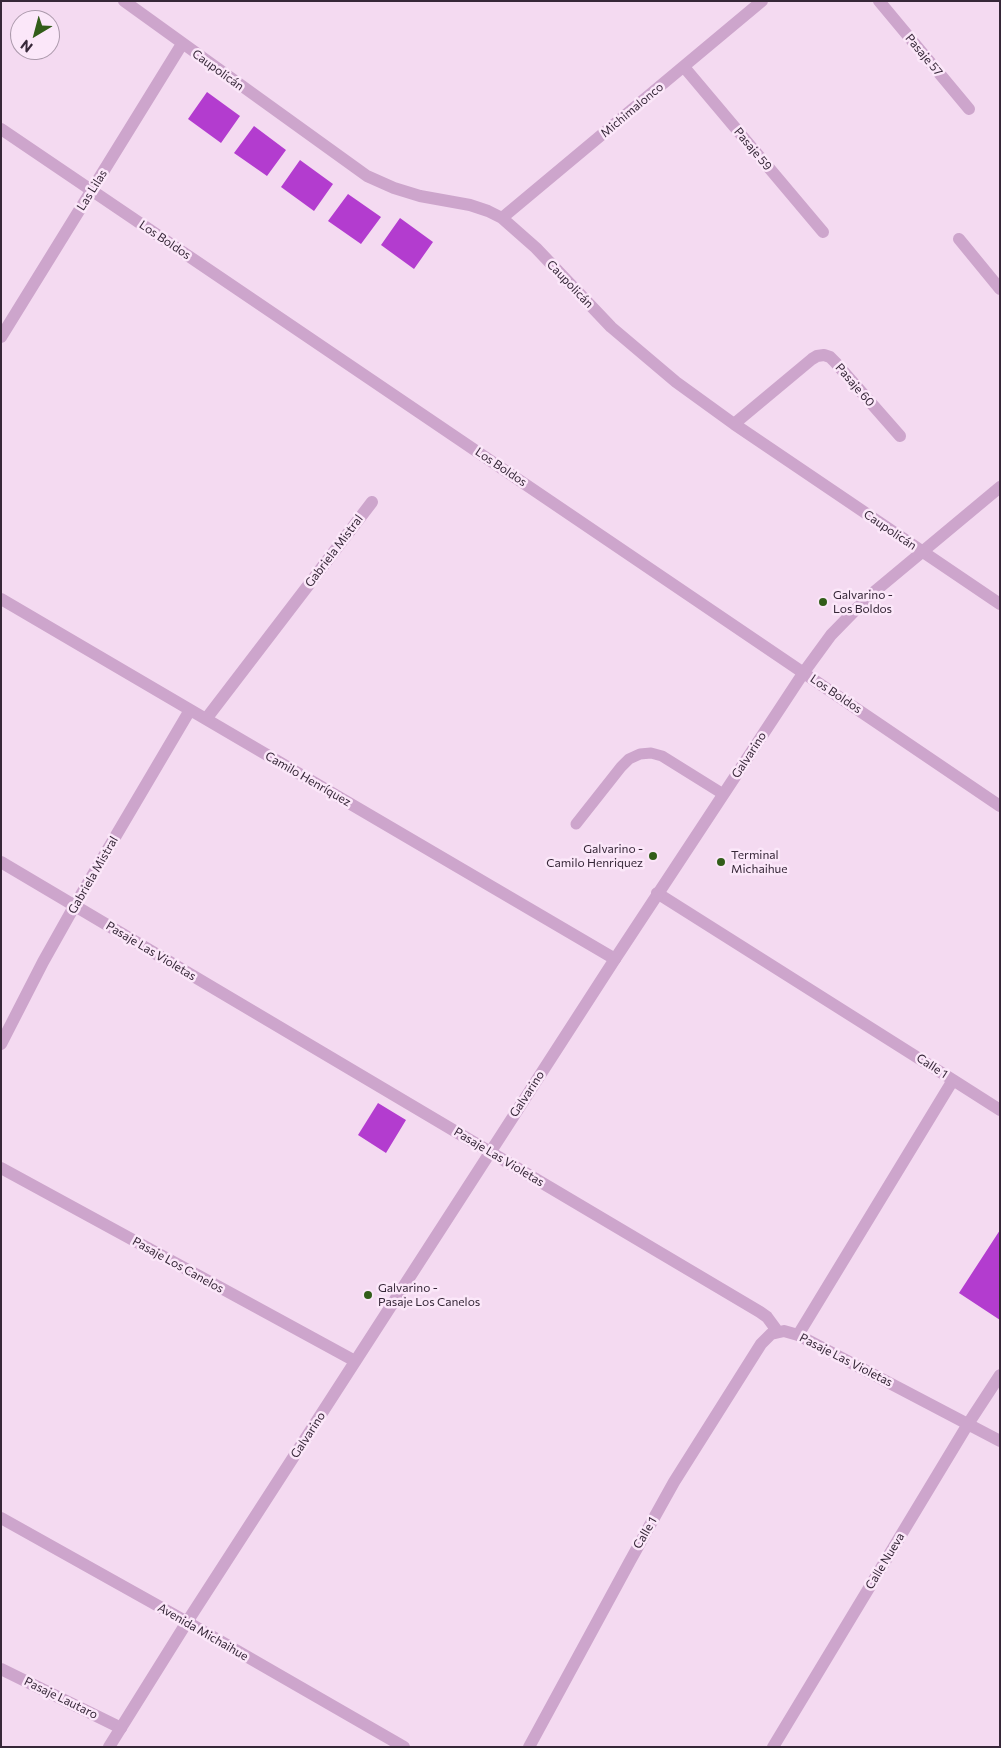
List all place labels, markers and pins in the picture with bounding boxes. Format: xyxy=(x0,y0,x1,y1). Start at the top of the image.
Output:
place label: Galvarino - Los Boldos xyxy=(833,588,893,616)
marker: Galvarino - Los Boldos xyxy=(817,596,829,608)
place label: Galvarino - Camilo Henriquez xyxy=(546,842,643,870)
place label: Terminal Michaihue xyxy=(731,848,788,876)
marker: Galvarino - Camilo Henriquez xyxy=(647,850,659,862)
marker: Terminal Michaihue xyxy=(715,856,727,868)
place label: Galvarino - Pasaje Los Canelos xyxy=(378,1281,480,1309)
marker: Galvarino - Pasaje Los Canelos xyxy=(362,1289,374,1301)

